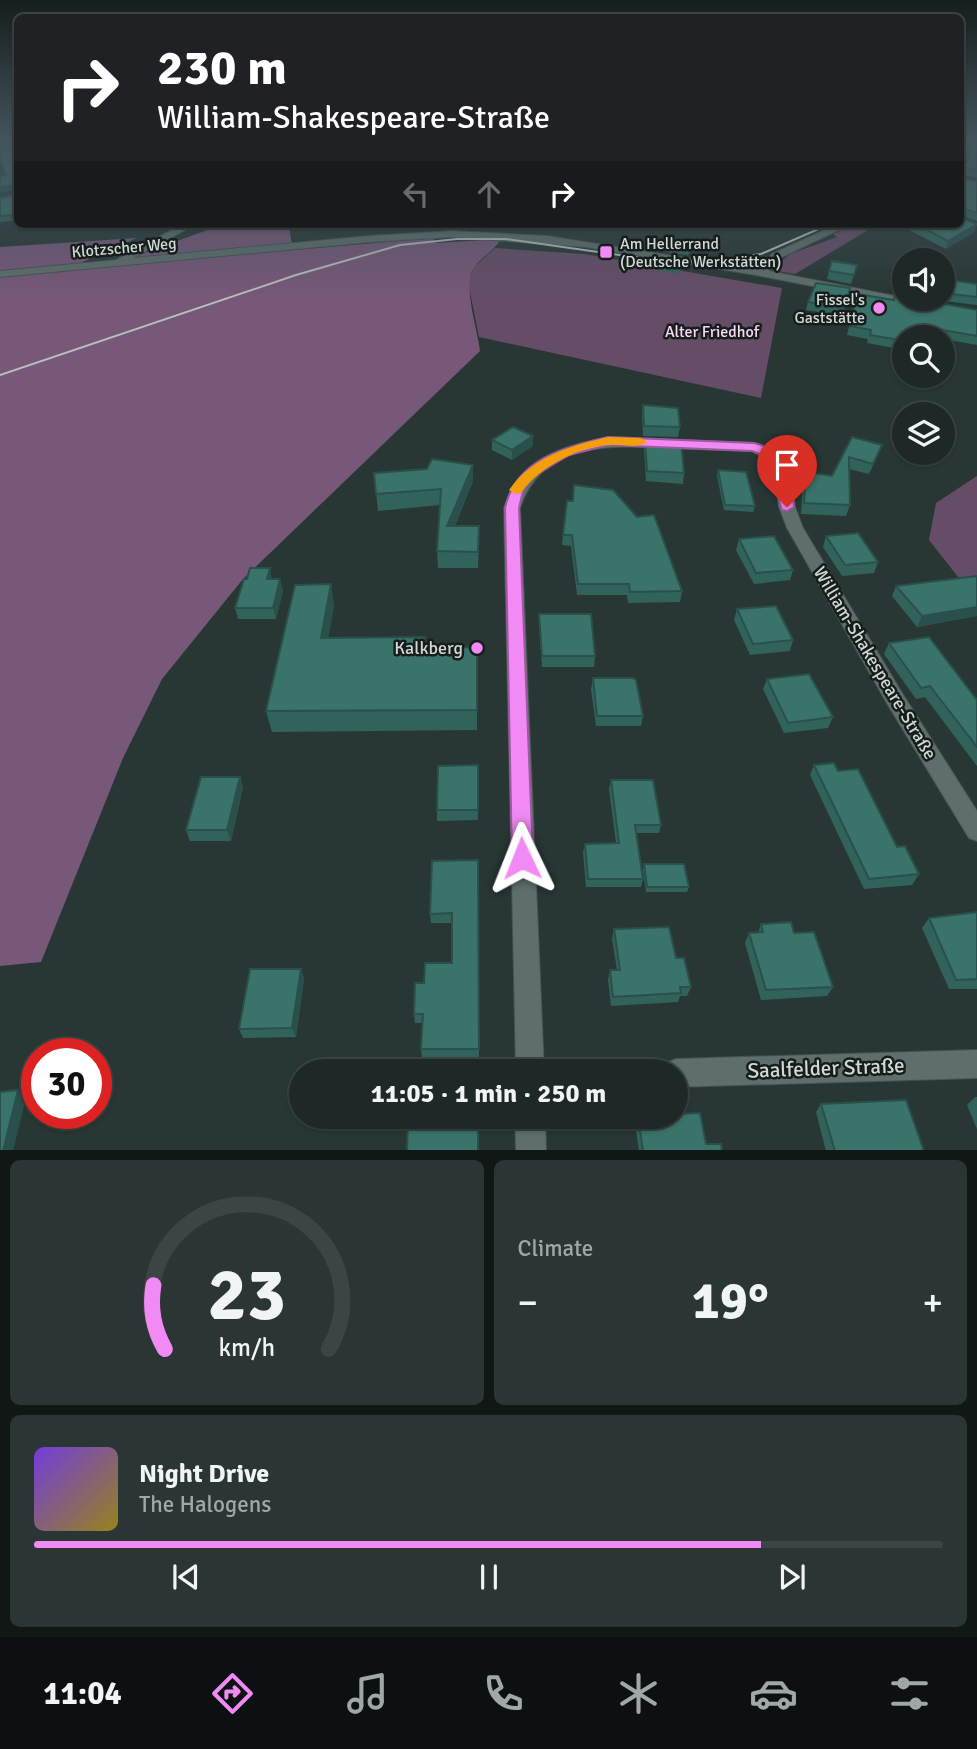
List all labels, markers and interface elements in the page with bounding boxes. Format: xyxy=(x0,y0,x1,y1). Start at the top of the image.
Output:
text: 230 m xyxy=(157,38,287,98)
icon: right xyxy=(42,42,133,133)
text: William-Shakespeare-Straße xyxy=(157,98,550,137)
icon: left xyxy=(397,175,435,213)
icon: ahead xyxy=(470,175,508,213)
icon: right xyxy=(543,175,581,213)
street label: Klotzscher Weg xyxy=(71,233,177,263)
place label: Am Hellerrand (Deutsche Werkstätten) xyxy=(620,234,781,272)
marker: Am Hellerrand (Deutsche Werkstätten) xyxy=(598,244,614,260)
map controls xyxy=(892,248,955,465)
button: sound xyxy=(892,248,955,311)
place label: Fissel's Gaststätte xyxy=(794,290,865,328)
marker: Fissel's Gaststätte xyxy=(871,300,887,316)
park label: Alter Friedhof xyxy=(665,322,760,342)
button: search xyxy=(892,325,955,388)
button: layers xyxy=(892,402,955,465)
pin xyxy=(757,435,817,507)
icon: arrive xyxy=(768,446,806,484)
street label: William-Shakespeare-Straße xyxy=(809,563,941,763)
place label: Kalkberg xyxy=(394,637,463,659)
marker: Kalkberg xyxy=(469,640,485,656)
position arrow xyxy=(485,821,559,895)
speed limit sign: 30 xyxy=(21,1038,112,1129)
street label: Saalfelder Straße xyxy=(747,1052,905,1084)
text: 11:05 · 1 min · 250 m xyxy=(371,1078,606,1110)
text: Climate xyxy=(518,1234,593,1263)
text: 23 xyxy=(207,1251,286,1340)
text: 19° xyxy=(692,1269,769,1333)
text: − xyxy=(518,1279,538,1326)
text: + xyxy=(922,1279,943,1326)
text: km/h xyxy=(218,1331,275,1362)
text: Night Drive xyxy=(139,1458,269,1490)
text: The Halogens xyxy=(139,1490,271,1519)
icon: previous xyxy=(167,1558,205,1596)
icon: pause xyxy=(470,1558,508,1596)
icon: next xyxy=(773,1558,811,1596)
icon: directions xyxy=(208,1669,257,1718)
icon: music xyxy=(343,1669,392,1718)
icon: phone xyxy=(479,1669,528,1718)
icon: climate xyxy=(614,1669,663,1718)
icon: car xyxy=(749,1669,798,1718)
icon: filters xyxy=(885,1669,934,1718)
text: 11:04 xyxy=(43,1674,122,1713)

